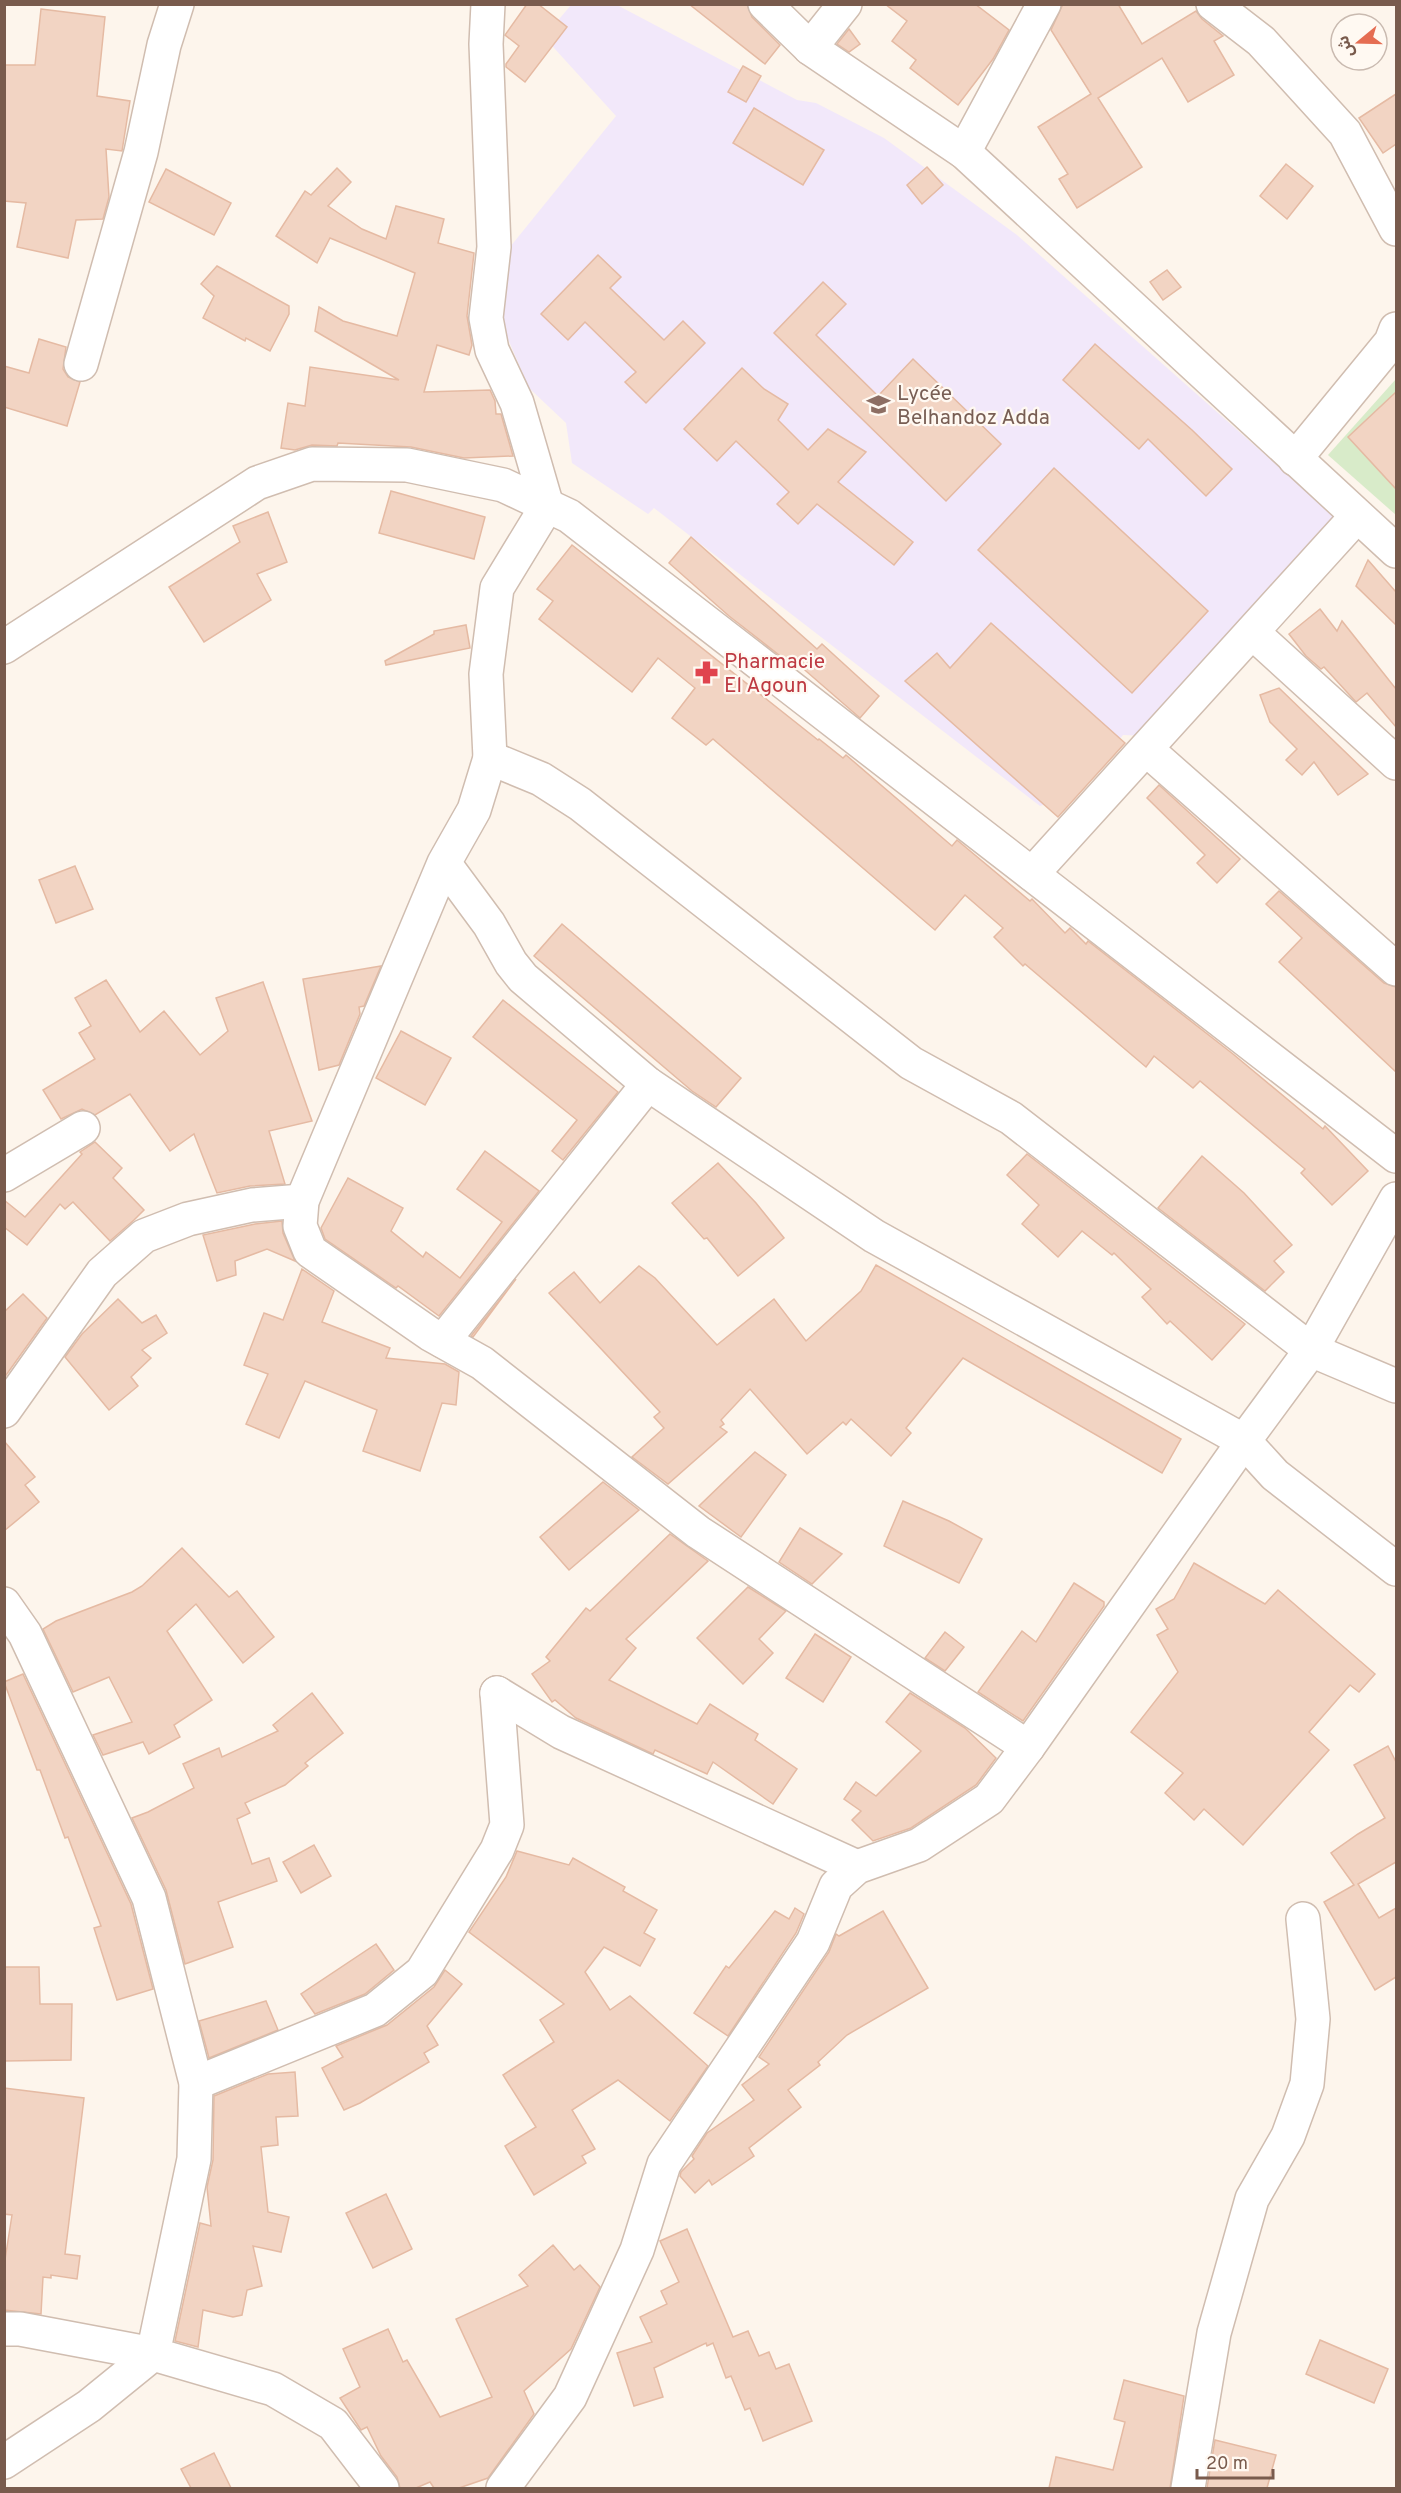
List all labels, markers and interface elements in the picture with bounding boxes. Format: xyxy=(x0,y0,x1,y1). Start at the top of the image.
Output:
north arrow xyxy=(1329,12,1389,72)
text: ش xyxy=(1334,33,1360,60)
place label: Lycée Belhandoz Adda xyxy=(897,381,1050,432)
school or university icon: Lycée Belhandoz Adda xyxy=(866,392,892,418)
place label: Pharmacie El Agoun xyxy=(724,649,825,700)
pharmacy icon: Pharmacie El Agoun xyxy=(693,660,719,686)
scale bar xyxy=(1197,2442,1274,2480)
text: 20 m xyxy=(1206,2453,1248,2476)

